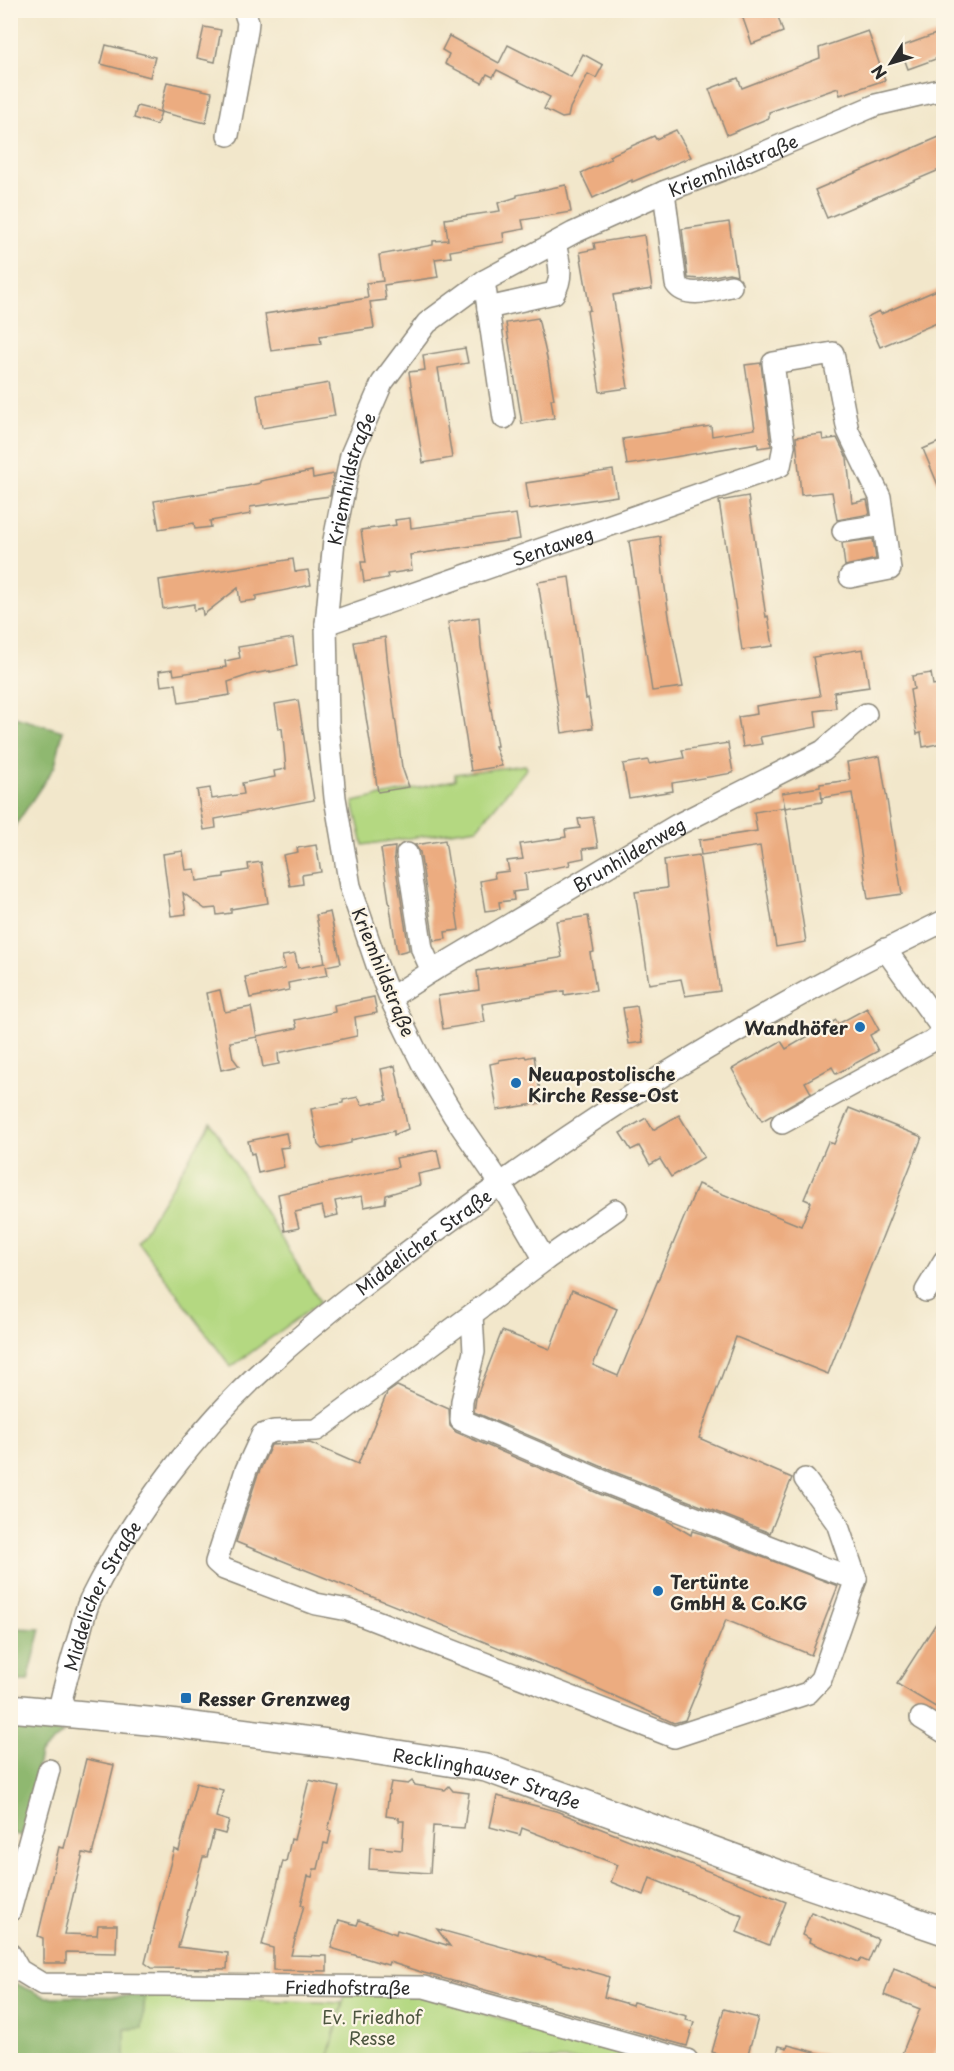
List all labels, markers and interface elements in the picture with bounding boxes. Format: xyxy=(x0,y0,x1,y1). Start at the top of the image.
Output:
north arrow xyxy=(861,33,921,93)
text: N xyxy=(865,60,892,85)
street label: Kriemhildstraße xyxy=(664,126,802,203)
street label: Kriemhildstraße xyxy=(320,408,381,547)
street label: Sentaweg xyxy=(508,519,597,572)
street label: Brunhildenweg xyxy=(567,810,690,898)
street label: Kriemhildstraße xyxy=(346,903,422,1041)
place label: Wandhöfer xyxy=(745,1014,849,1041)
marker: Wandhöfer xyxy=(853,1020,867,1034)
place label: Neuapostolische Kirche Resse-Ost xyxy=(528,1060,679,1108)
marker: Neuapostolische Kirche Resse-Ost xyxy=(509,1076,523,1090)
street label: Middelicher Straße xyxy=(349,1182,496,1301)
street label: Middelicher Straße xyxy=(56,1515,146,1674)
place label: Tertünte GmbH & Co.KG xyxy=(670,1568,808,1616)
marker: Tertünte GmbH & Co.KG xyxy=(651,1584,665,1598)
place label: Resser Grenzweg xyxy=(198,1685,351,1712)
marker: Resser Grenzweg xyxy=(179,1691,193,1705)
street label: Recklinghauser Straße xyxy=(391,1740,585,1815)
street label: Friedhofstraße xyxy=(285,1972,411,2000)
park label: Ev. Friedhof Resse xyxy=(322,2003,424,2051)

